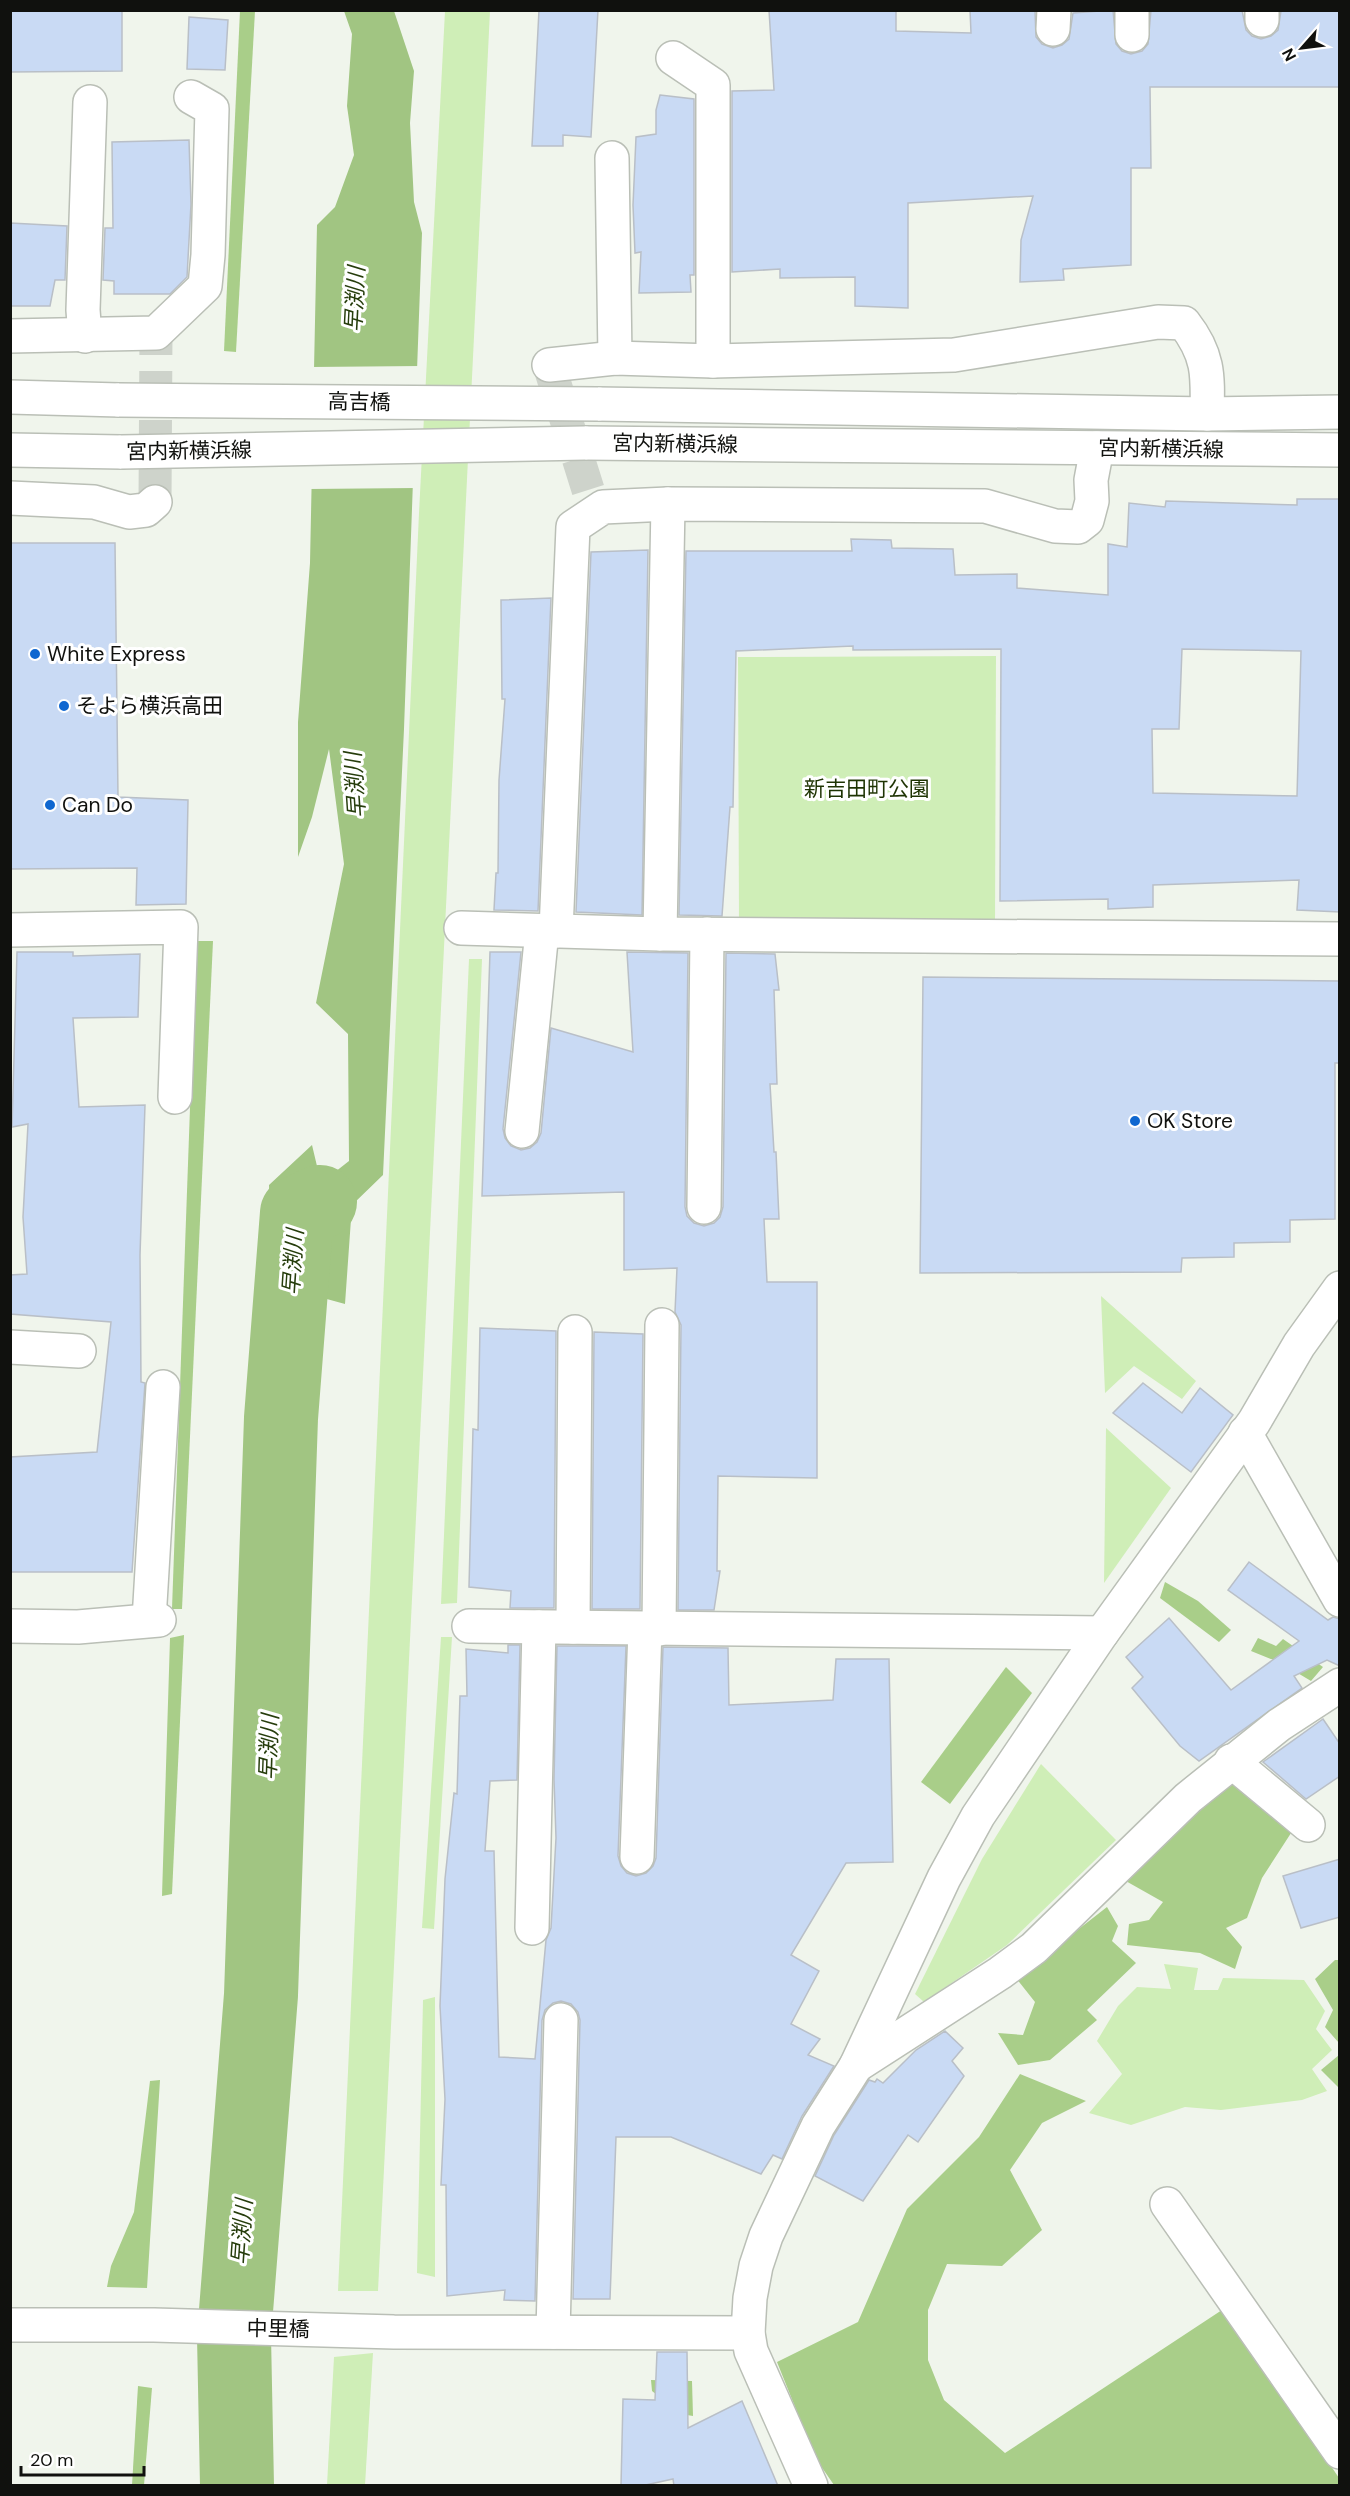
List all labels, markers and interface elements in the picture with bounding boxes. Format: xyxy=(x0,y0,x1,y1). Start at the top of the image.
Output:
north arrow xyxy=(1272,18,1332,78)
text: N xyxy=(1277,45,1301,65)
water label: 早渕川 xyxy=(339,263,371,333)
street label: 高吉橋 xyxy=(327,387,391,417)
street label: 宮内新横浜線 xyxy=(612,429,738,459)
street label: 宮内新横浜線 xyxy=(1098,434,1224,464)
street label: 宮内新横浜線 xyxy=(126,436,252,466)
place label: White Express xyxy=(47,640,186,668)
marker: White Express xyxy=(28,647,42,661)
place label: そよら横浜高田 xyxy=(76,692,223,720)
marker: そよら横浜高田 xyxy=(57,699,71,713)
water label: 早渕川 xyxy=(338,749,372,819)
park label: 新吉田町公園 xyxy=(804,775,930,803)
place label: Can Do xyxy=(62,791,133,819)
marker: Can Do xyxy=(43,798,57,812)
place label: OK Store xyxy=(1147,1107,1233,1135)
marker: OK Store xyxy=(1128,1114,1142,1128)
water label: 早渕川 xyxy=(276,1226,310,1296)
water label: 早渕川 xyxy=(253,1712,285,1780)
water label: 早渕川 xyxy=(225,2196,259,2266)
street label: 中里橋 xyxy=(246,2314,310,2344)
scale bar xyxy=(21,2439,144,2477)
text: 20 m xyxy=(30,2448,73,2472)

